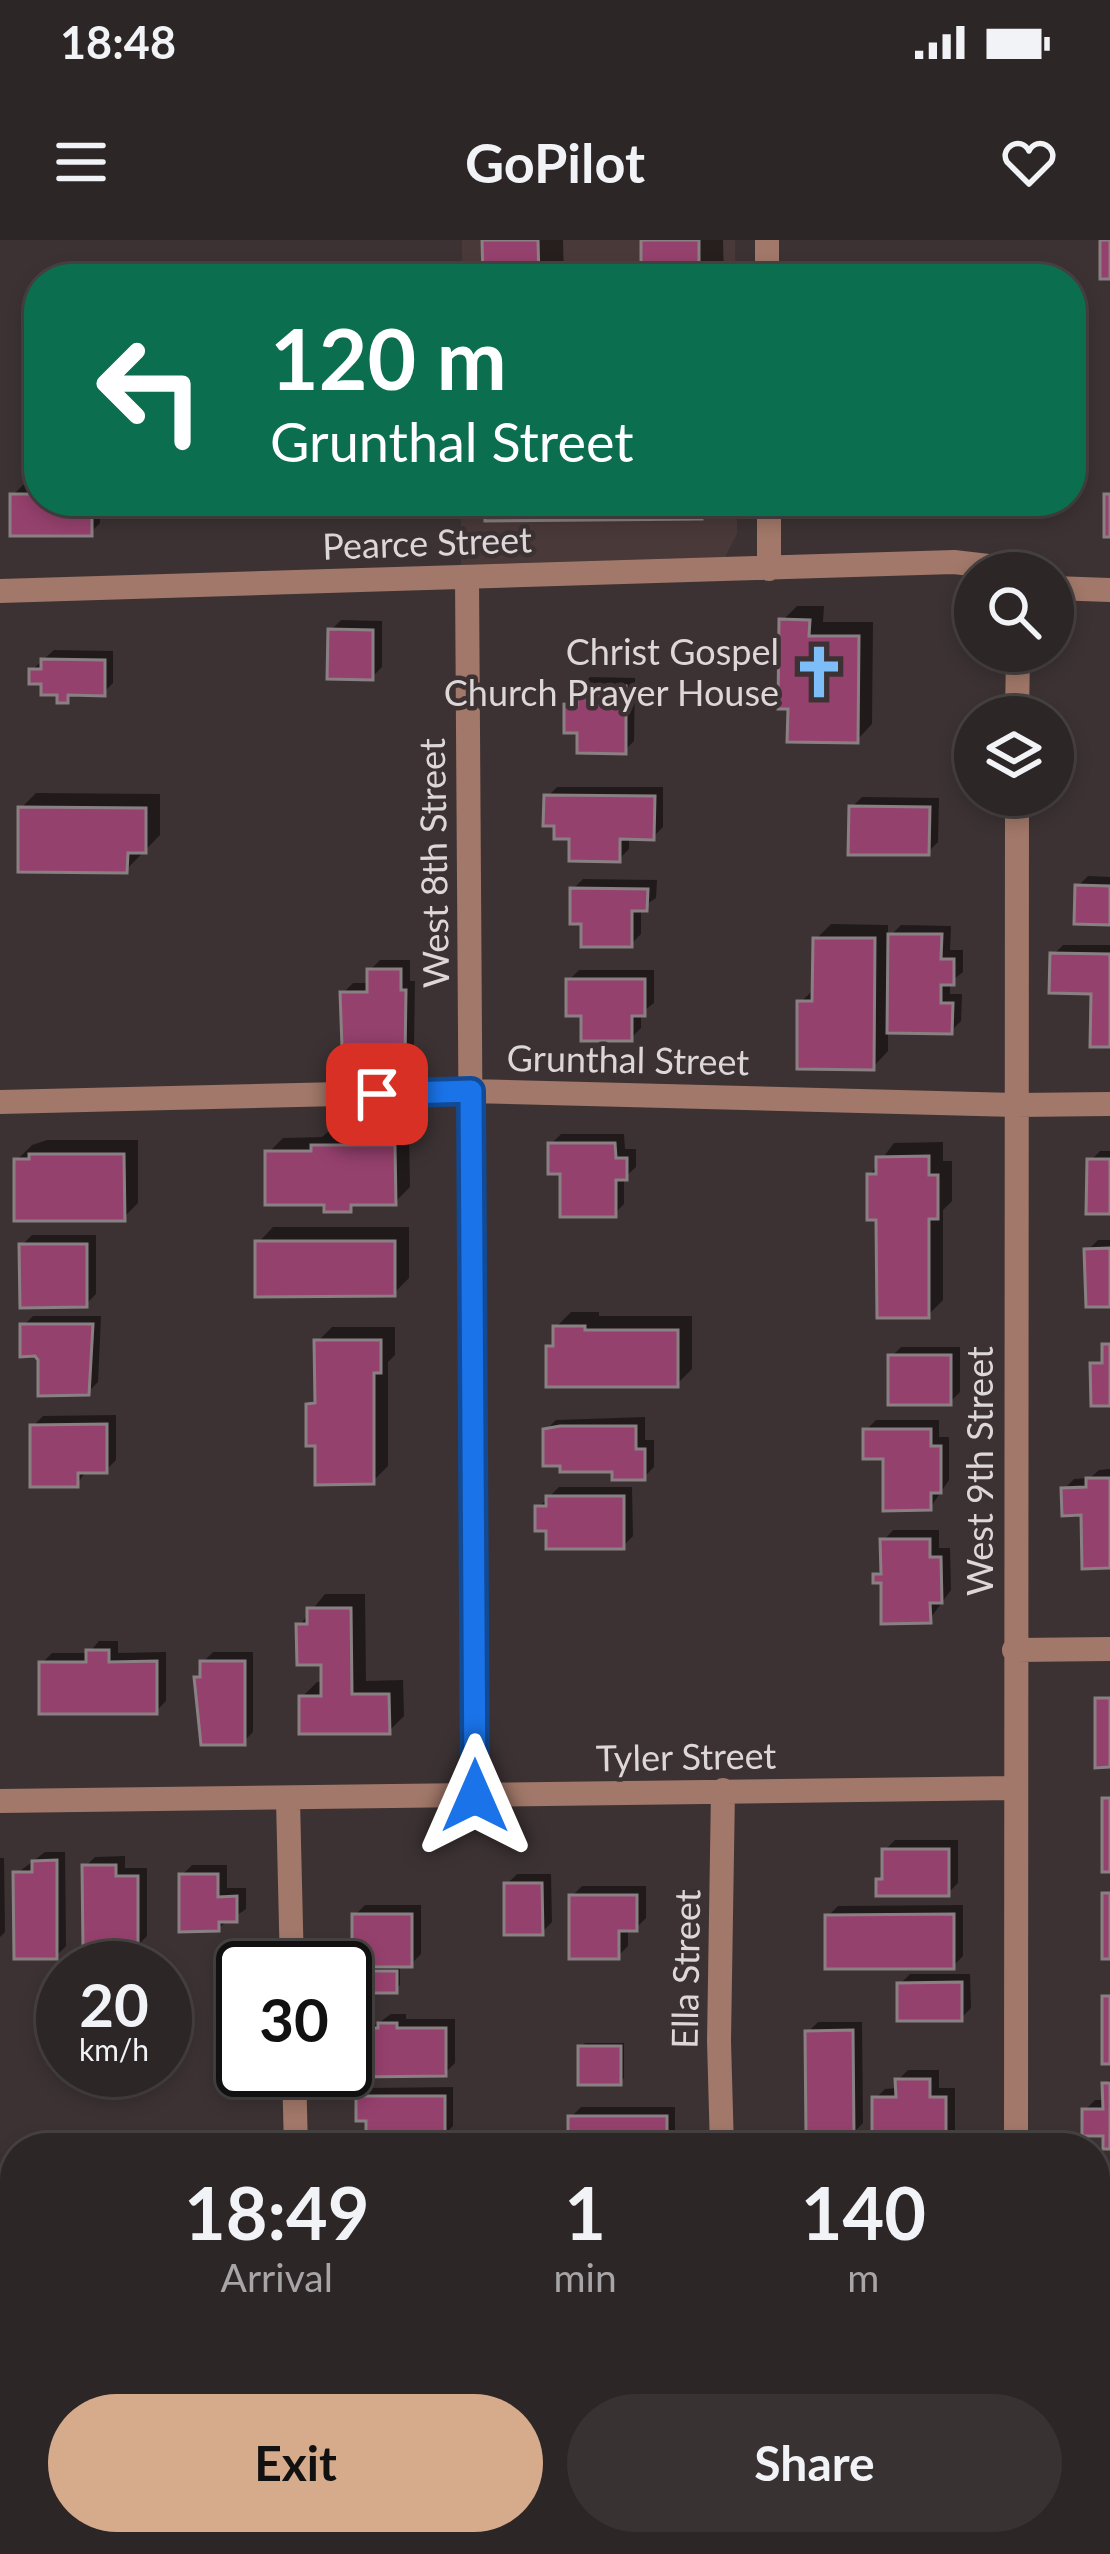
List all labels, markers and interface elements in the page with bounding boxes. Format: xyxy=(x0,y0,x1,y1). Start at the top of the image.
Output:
text: 18:48 xyxy=(60,15,176,69)
icon: menu xyxy=(48,129,114,195)
icon: heart xyxy=(996,129,1062,195)
text: GoPilot xyxy=(465,130,645,195)
text: 120 m xyxy=(270,307,507,408)
icon: left xyxy=(72,312,228,468)
text: Grunthal Street xyxy=(270,409,634,474)
street label: Pearce Street xyxy=(321,516,533,568)
map controls xyxy=(954,552,1074,816)
button: search xyxy=(954,552,1074,672)
place label: Christ Gospel Church Prayer House xyxy=(444,629,779,714)
church icon: Christ Gospel Church Prayer House xyxy=(790,643,848,701)
button: layers xyxy=(954,696,1074,816)
street label: West 8th Street xyxy=(409,738,457,988)
street label: Grunthal Street xyxy=(506,1035,750,1083)
pin xyxy=(326,1043,428,1145)
icon: arrive xyxy=(344,1061,410,1127)
street label: West 9th Street xyxy=(957,1346,1001,1596)
street label: Tyler Street xyxy=(595,1732,777,1780)
position arrow xyxy=(412,1733,538,1859)
street label: Ella Street xyxy=(662,1889,708,2049)
speed limit sign: 30 xyxy=(216,1941,372,2097)
text: 20 xyxy=(79,1968,149,2040)
text: km/h xyxy=(79,2031,149,2067)
text: 18:49 xyxy=(184,2169,370,2255)
text: 1 xyxy=(564,2169,606,2255)
text: 140 xyxy=(801,2169,926,2255)
text: Arrival xyxy=(221,2254,333,2300)
text: min xyxy=(554,2254,617,2300)
text: m xyxy=(847,2254,879,2300)
button: Exit xyxy=(48,2394,543,2532)
button: Share xyxy=(567,2394,1062,2532)

